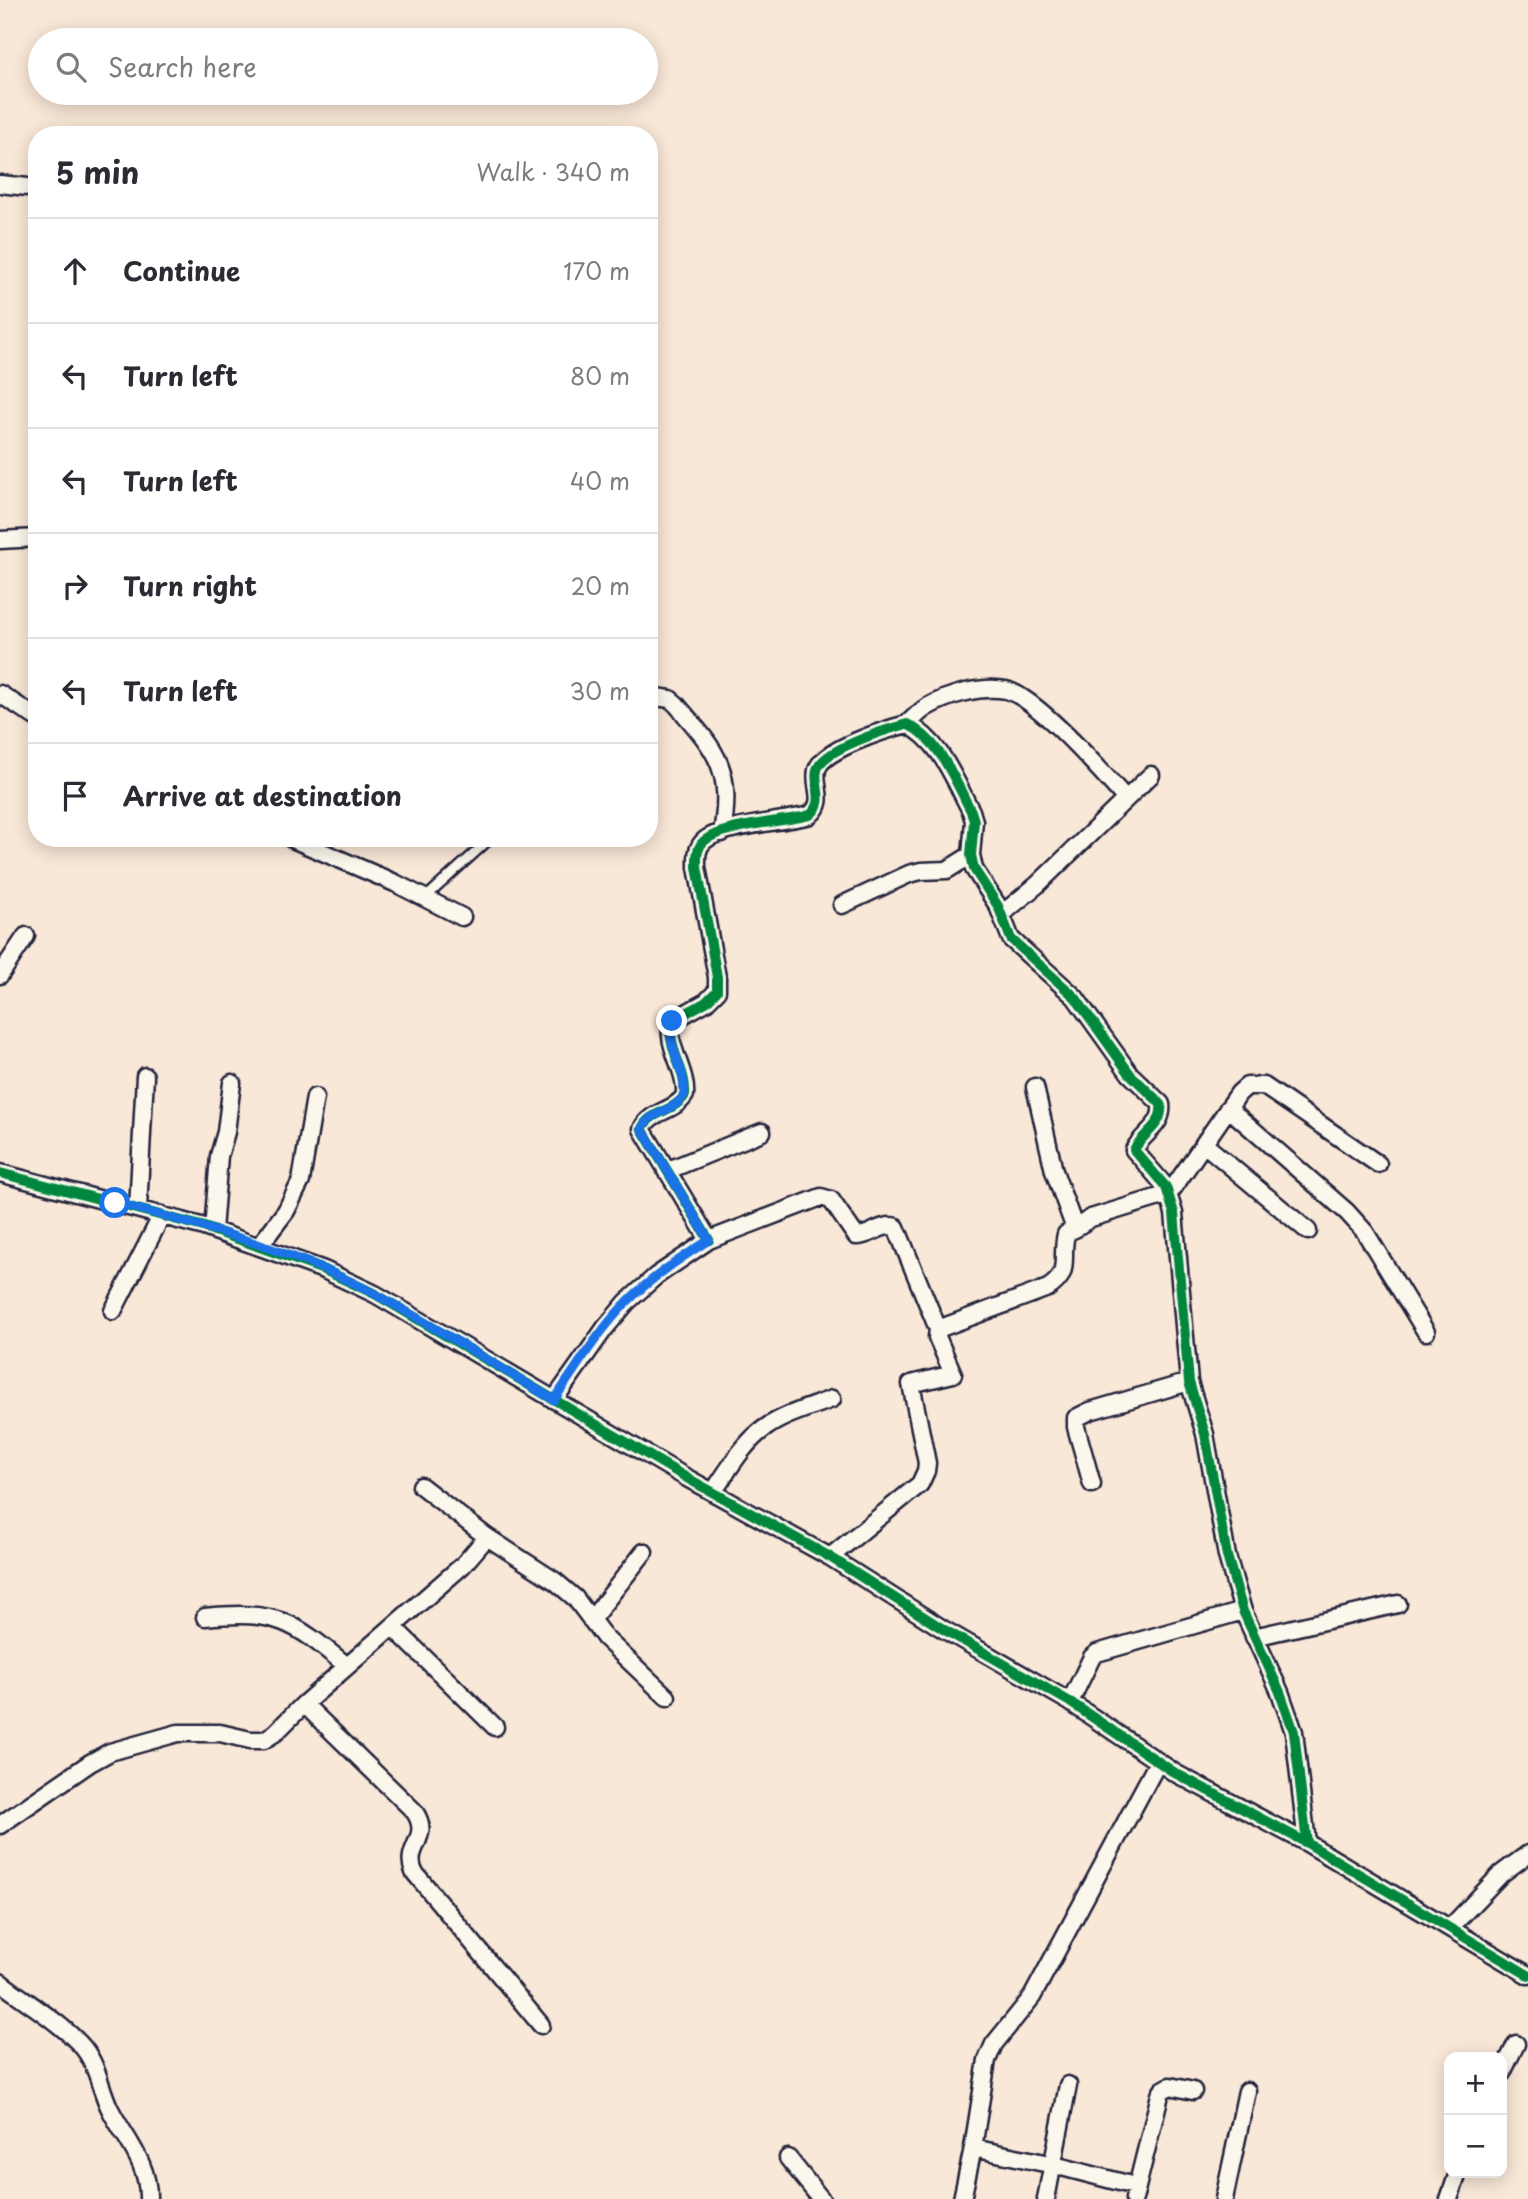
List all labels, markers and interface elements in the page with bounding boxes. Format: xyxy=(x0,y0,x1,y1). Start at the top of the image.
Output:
search box xyxy=(28,28,658,105)
text: Search here xyxy=(108,47,257,86)
icon: search xyxy=(52,48,90,86)
text: 5 min xyxy=(56,149,139,194)
text: Walk · 340 m xyxy=(477,154,630,189)
text: Continue xyxy=(123,251,240,290)
icon: ahead xyxy=(56,252,94,290)
text: 170 m xyxy=(563,253,630,288)
text: Turn left xyxy=(123,356,238,395)
icon: left xyxy=(56,357,94,395)
text: 80 m xyxy=(570,358,630,393)
text: Turn left xyxy=(123,461,238,500)
icon: left xyxy=(56,462,94,500)
text: 40 m xyxy=(570,463,630,498)
text: Turn right xyxy=(123,566,257,605)
icon: right xyxy=(56,567,94,605)
text: 20 m xyxy=(571,568,630,603)
text: Turn left xyxy=(123,671,238,710)
icon: left xyxy=(56,672,94,710)
text: 30 m xyxy=(569,673,630,708)
text: Arrive at destination xyxy=(123,776,402,815)
icon: arrive xyxy=(56,777,94,815)
route end xyxy=(656,1005,687,1036)
route start xyxy=(99,1187,130,1218)
map controls xyxy=(1444,2052,1507,2178)
button: + xyxy=(1444,2052,1507,2115)
button: − xyxy=(1444,2115,1507,2178)

